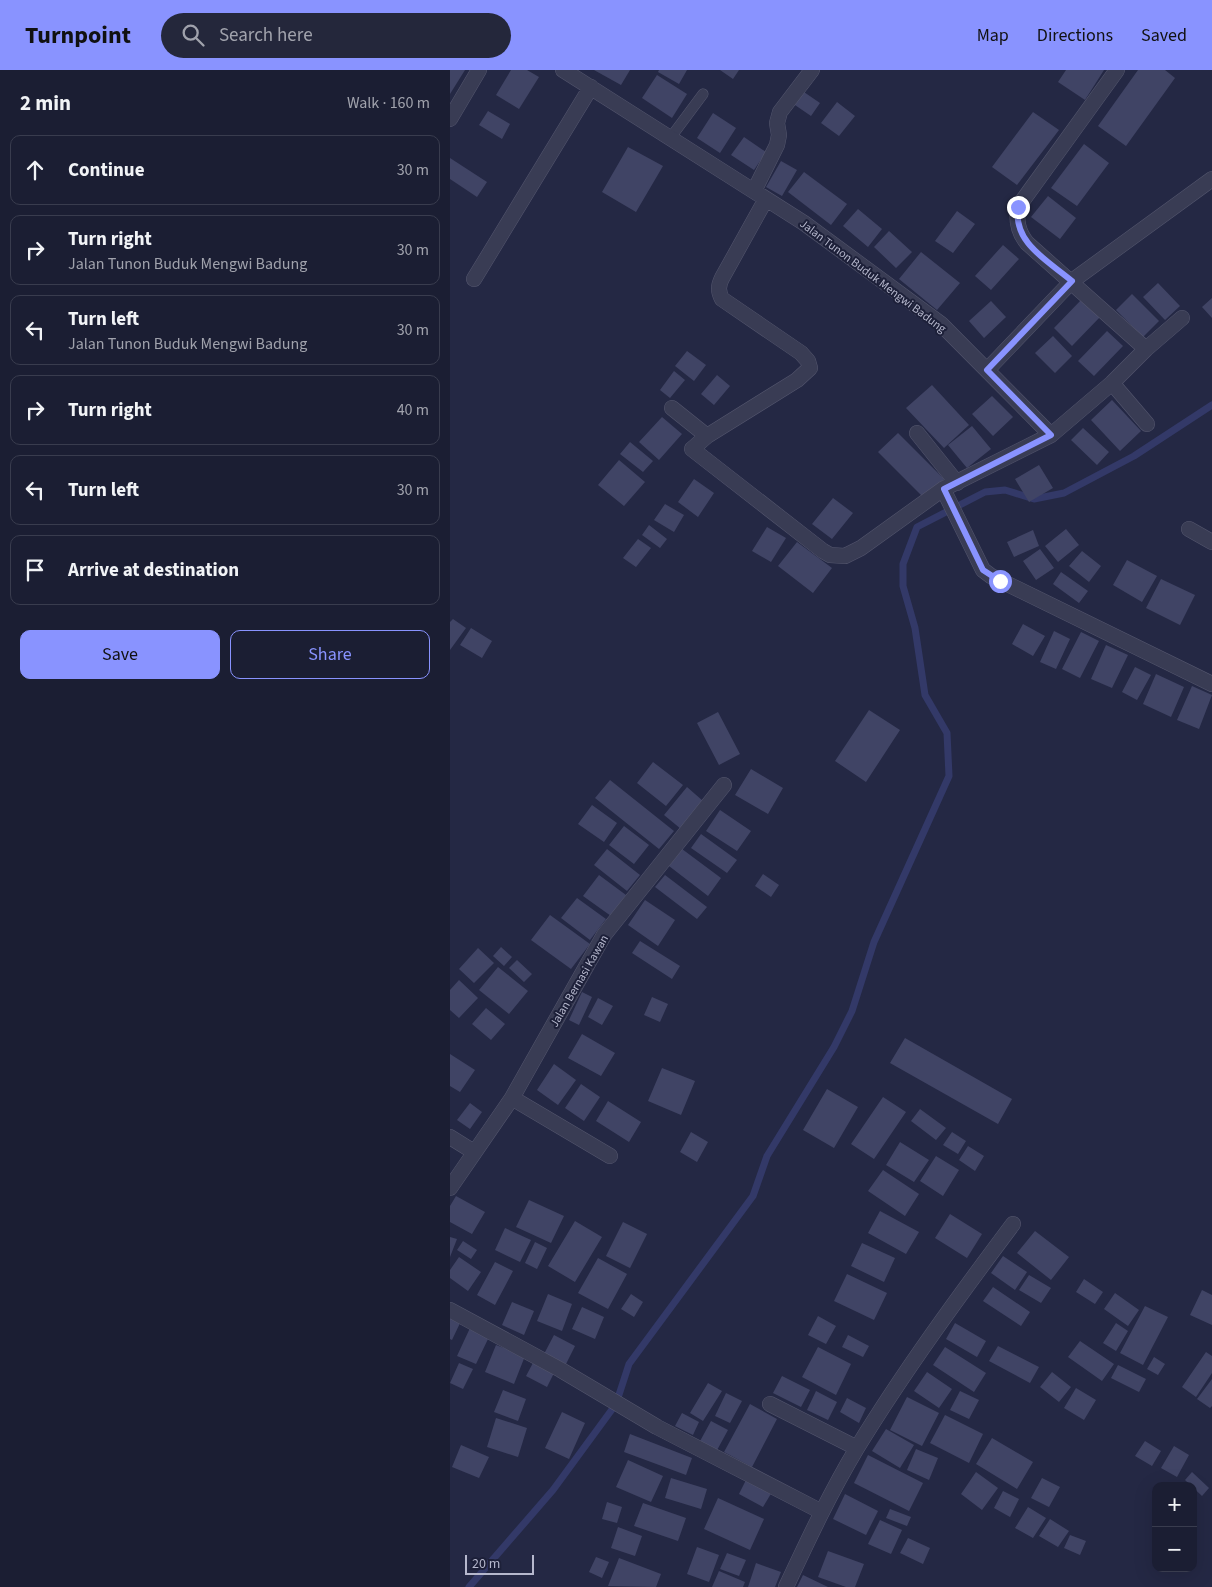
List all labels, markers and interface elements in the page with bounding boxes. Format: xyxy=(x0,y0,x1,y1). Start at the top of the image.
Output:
search box xyxy=(161,13,511,58)
text: Turnpoint xyxy=(25,18,131,53)
icon: search xyxy=(179,21,207,49)
text: Search here xyxy=(219,22,313,49)
text: Map xyxy=(977,23,1009,48)
text: Directions xyxy=(1037,23,1113,48)
text: Saved xyxy=(1141,23,1187,48)
text: 2 min xyxy=(20,88,71,118)
text: Walk · 160 m xyxy=(347,92,430,114)
icon: ahead xyxy=(21,156,49,184)
text: Continue xyxy=(68,157,145,184)
text: 30 m xyxy=(397,159,429,181)
route end xyxy=(1007,196,1030,219)
street label: Jalan Tunon Buduk Mengwi Badung xyxy=(796,216,950,337)
text: Turn right xyxy=(68,226,152,253)
icon: right xyxy=(21,236,49,264)
text: 30 m xyxy=(397,239,429,261)
text: Jalan Tunon Buduk Mengwi Badung xyxy=(68,253,307,275)
text: Turn left xyxy=(68,306,139,333)
icon: left xyxy=(21,316,49,344)
text: 30 m xyxy=(397,319,429,341)
text: Jalan Tunon Buduk Mengwi Badung xyxy=(68,333,307,355)
icon: right xyxy=(21,396,49,424)
text: Turn right xyxy=(68,397,152,424)
text: 40 m xyxy=(397,399,429,421)
icon: left xyxy=(21,476,49,504)
text: Turn left xyxy=(68,477,139,504)
text: 30 m xyxy=(397,479,429,501)
icon: arrive xyxy=(21,556,49,584)
text: Arrive at destination xyxy=(68,557,239,584)
route start xyxy=(989,570,1012,593)
button: Save xyxy=(20,630,220,679)
button: Share xyxy=(230,630,430,679)
street label: Jalan Bernasi Kawan xyxy=(546,932,613,1031)
map controls xyxy=(1152,1482,1197,1572)
button: + xyxy=(1152,1482,1197,1527)
button: − xyxy=(1152,1527,1197,1572)
scale bar xyxy=(465,1552,534,1575)
text: 20 m xyxy=(472,1554,500,1574)

